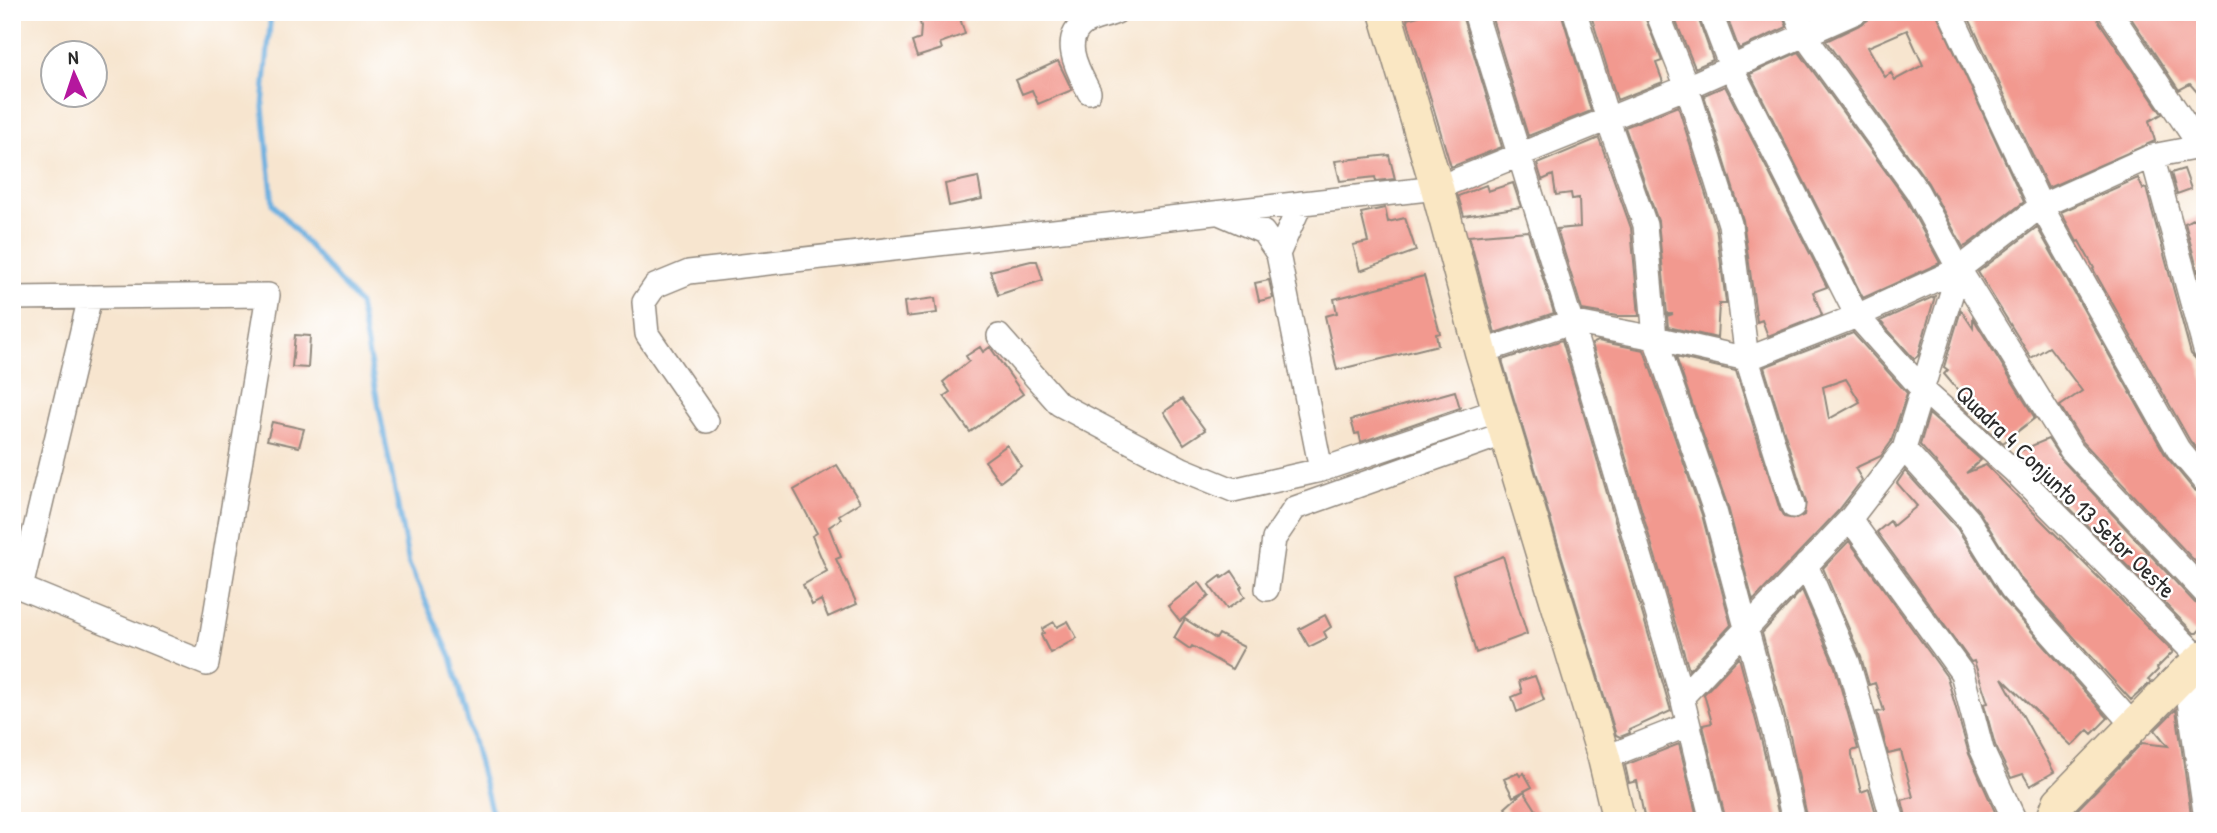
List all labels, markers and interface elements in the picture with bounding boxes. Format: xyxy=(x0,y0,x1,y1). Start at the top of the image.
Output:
north arrow xyxy=(38,38,108,108)
text: N xyxy=(67,44,79,70)
street label: Quadra 4 Conjunto 13 Setor Oeste xyxy=(1949,377,2183,605)

